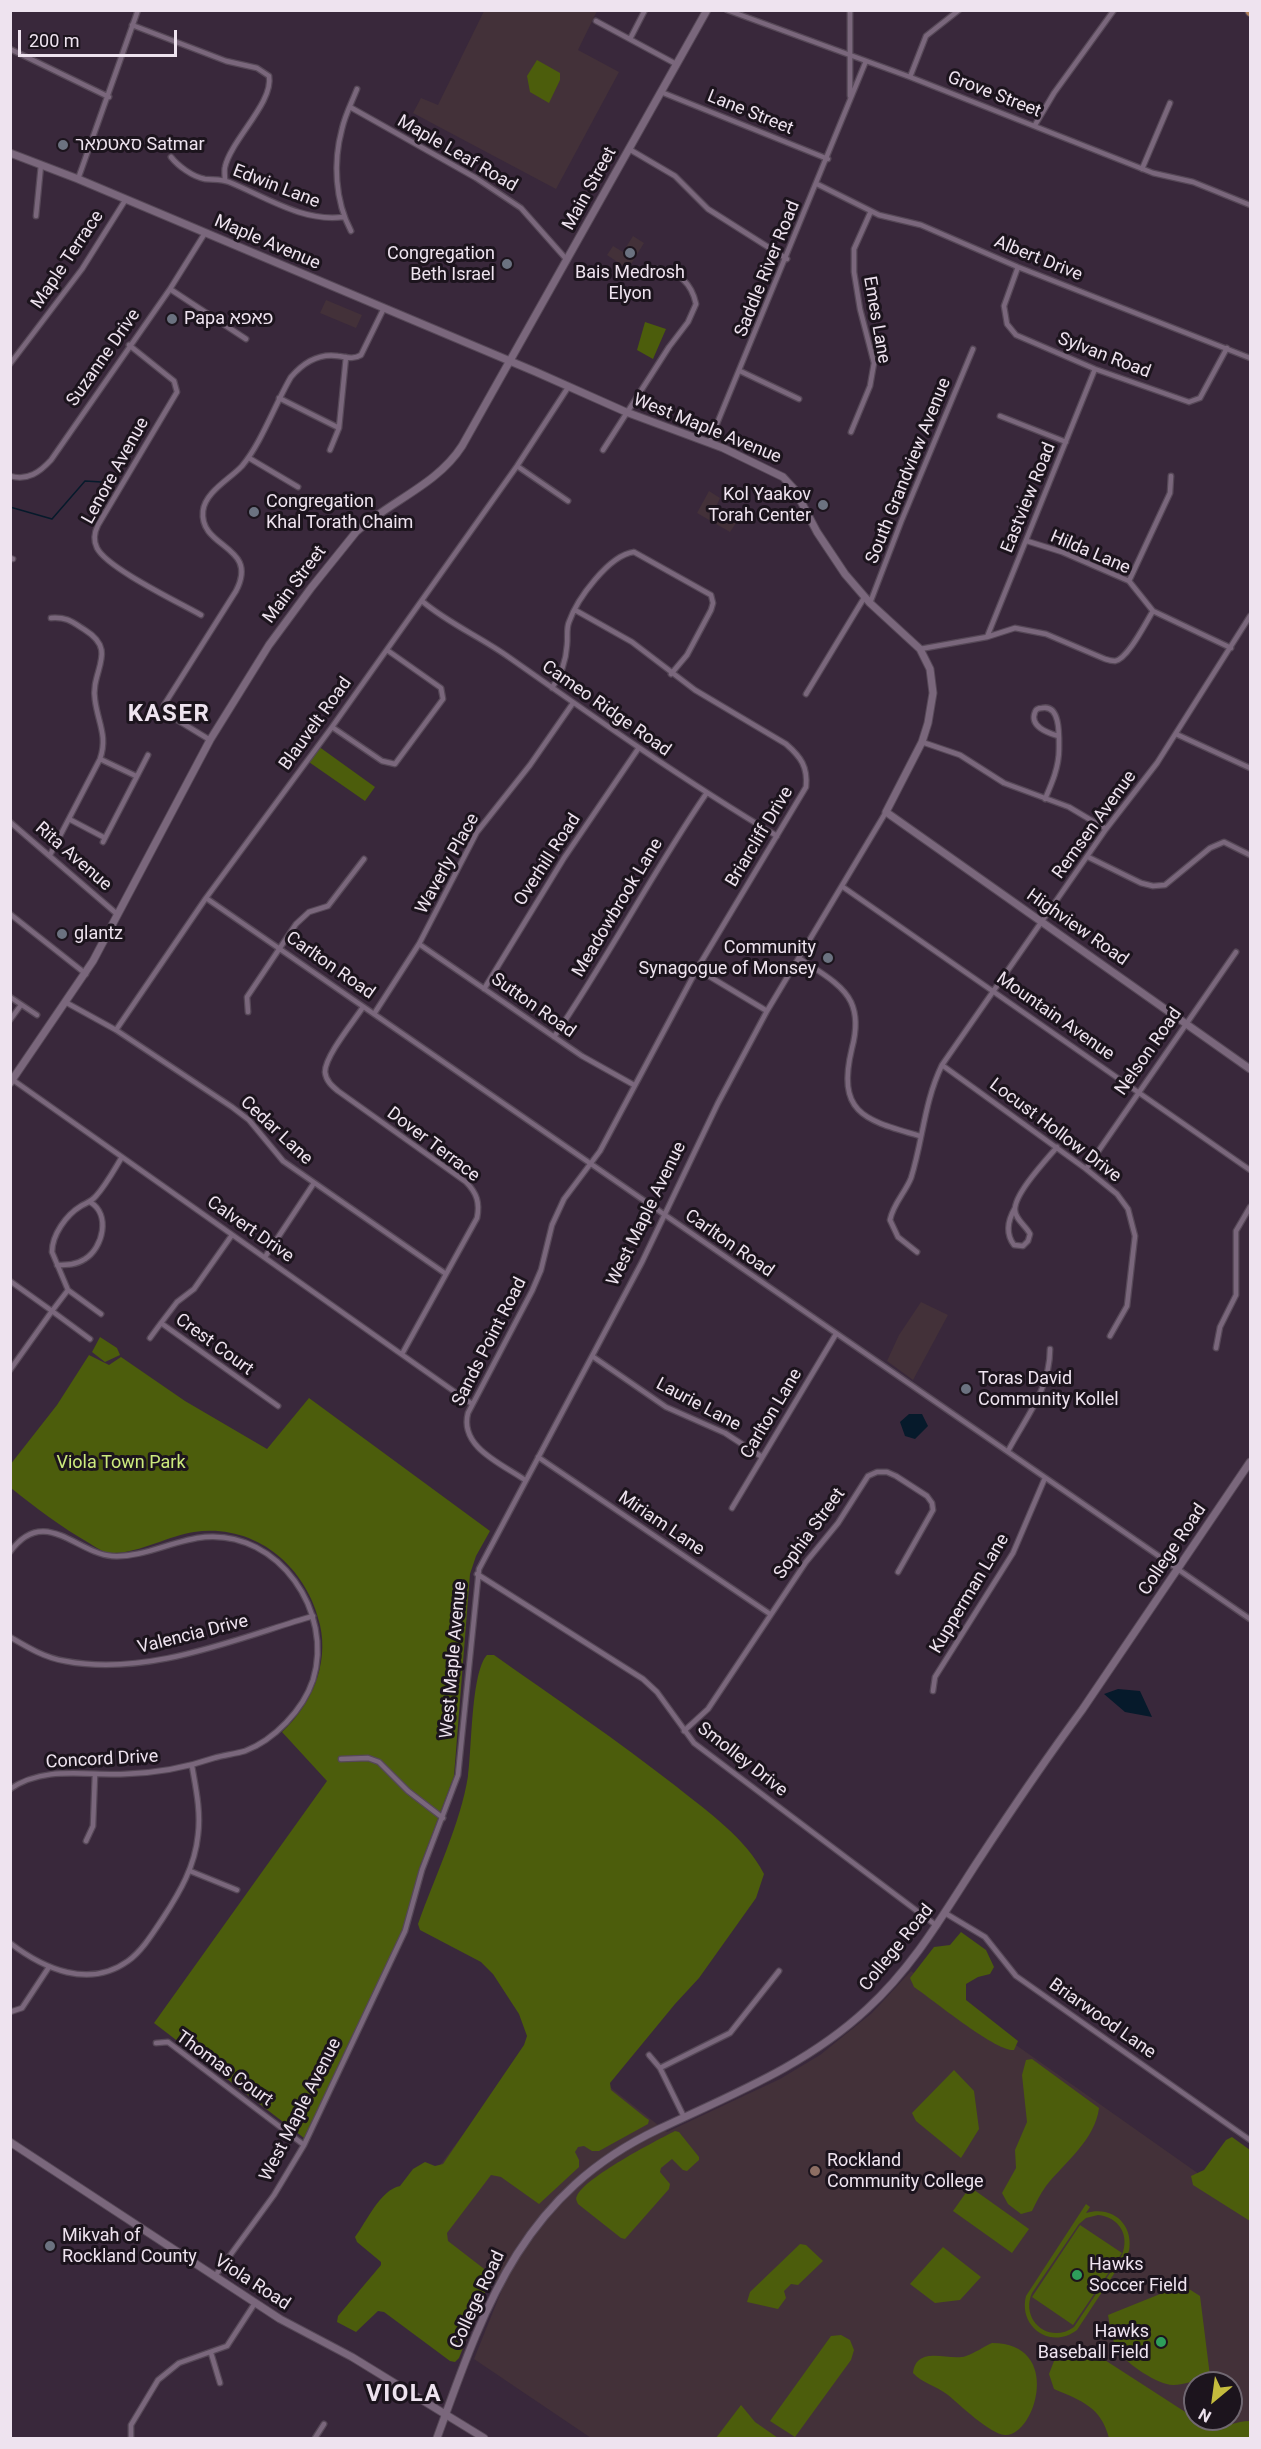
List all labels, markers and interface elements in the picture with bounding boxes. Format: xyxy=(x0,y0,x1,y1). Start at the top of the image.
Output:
scale bar xyxy=(21,18,180,56)
text: 200 m xyxy=(29,30,80,51)
street label: Grove Street xyxy=(944,67,1044,123)
street label: Lane Street xyxy=(704,86,796,140)
street label: Maple Leaf Road xyxy=(393,111,521,197)
place label: סאטמאר Satmar xyxy=(75,134,205,156)
marker: סאטמאר Satmar xyxy=(56,138,70,152)
street label: Main Street xyxy=(558,144,622,234)
street label: Edwin Lane xyxy=(229,161,323,213)
street label: Saddle River Road xyxy=(731,198,805,340)
street label: Maple Terrace xyxy=(27,207,109,313)
street label: Maple Avenue xyxy=(211,211,323,275)
street label: Albert Drive xyxy=(991,232,1085,286)
place label: Congregation Beth Israel xyxy=(387,243,495,286)
marker: Bais Medrosh Elyon xyxy=(623,246,637,260)
marker: Congregation Beth Israel xyxy=(500,257,514,271)
place label: Bais Medrosh Elyon xyxy=(575,262,685,304)
street label: Emes Lane xyxy=(858,275,894,365)
street label: Suzanne Drive xyxy=(63,305,145,411)
place label: Papa פאפא xyxy=(184,308,273,330)
marker: Papa פאפא xyxy=(165,312,179,326)
street label: Sylvan Road xyxy=(1055,328,1153,384)
street label: South Grandview Avenue xyxy=(862,375,956,567)
street label: West Maple Avenue xyxy=(630,389,784,469)
street label: Lenore Avenue xyxy=(78,414,154,528)
street label: Eastview Road xyxy=(997,440,1061,556)
place label: Kol Yaakov Torah Center xyxy=(708,484,811,526)
place label: Congregation Khal Torath Chaim xyxy=(266,491,413,534)
marker: Kol Yaakov Torah Center xyxy=(816,498,830,512)
marker: Congregation Khal Torath Chaim xyxy=(247,505,261,519)
street label: Hilda Lane xyxy=(1047,526,1133,580)
street label: Main Street xyxy=(259,542,331,628)
street label: Cameo Ridge Road xyxy=(537,656,675,762)
street label: Blauvelt Road xyxy=(275,673,357,775)
district label: KASER xyxy=(128,701,210,729)
street label: Remsen Avenue xyxy=(1048,767,1142,883)
street label: Briarcliff Drive xyxy=(722,783,798,891)
street label: Waverly Place xyxy=(412,810,484,918)
street label: Overhill Road xyxy=(510,810,586,910)
street label: Rita Avenue xyxy=(30,818,116,896)
street label: Meadowbrook Lane xyxy=(568,835,668,981)
street label: Highview Road xyxy=(1022,885,1132,971)
place label: glantz xyxy=(74,923,123,945)
marker: glantz xyxy=(55,927,69,941)
street label: Carlton Road xyxy=(281,927,379,1005)
place label: Community Synagogue of Monsey xyxy=(639,937,816,980)
marker: Community Synagogue of Monsey xyxy=(821,951,835,965)
street label: Mountain Avenue xyxy=(992,968,1118,1066)
street label: Sutton Road xyxy=(487,969,579,1043)
street label: Nelson Road xyxy=(1111,1004,1187,1100)
street label: Locust Hollow Drive xyxy=(985,1074,1125,1188)
street label: Cedar Lane xyxy=(235,1092,317,1170)
street label: Dover Terrace xyxy=(382,1103,484,1187)
street label: West Maple Avenue xyxy=(603,1138,691,1290)
street label: Calvert Drive xyxy=(202,1192,298,1268)
street label: Carlton Road xyxy=(680,1205,778,1283)
street label: Sands Point Road xyxy=(448,1274,532,1410)
street label: Crest Court xyxy=(171,1309,257,1381)
street label: Carlton Lane xyxy=(737,1365,807,1463)
place label: Toras David Community Kollel xyxy=(978,1368,1119,1410)
street label: Laurie Lane xyxy=(652,1374,744,1436)
marker: Toras David Community Kollel xyxy=(959,1382,973,1396)
park label: Viola Town Park xyxy=(56,1452,186,1474)
street label: Sophia Street xyxy=(770,1484,850,1584)
street label: Miriam Lane xyxy=(614,1487,708,1561)
street label: College Road xyxy=(1134,1500,1212,1600)
street label: Kupperman Lane xyxy=(926,1530,1014,1658)
street label: West Maple Avenue xyxy=(436,1580,472,1740)
street label: Valencia Drive xyxy=(135,1611,251,1659)
street label: Smolley Drive xyxy=(693,1718,791,1802)
street label: Concord Drive xyxy=(45,1746,159,1774)
street label: College Road xyxy=(855,1900,939,1996)
street label: Briarwood Lane xyxy=(1044,1974,1160,2064)
street label: Thomas Court xyxy=(171,2027,277,2111)
street label: West Maple Avenue xyxy=(256,2035,346,2185)
place label: Rockland Community College xyxy=(827,2150,984,2192)
marker: Rockland Community College xyxy=(808,2164,822,2178)
place label: Mikvah of Rockland County xyxy=(62,2225,197,2268)
marker: Mikvah of Rockland County xyxy=(43,2239,57,2253)
street label: College Road xyxy=(446,2248,510,2352)
street label: Viola Road xyxy=(210,2251,294,2315)
place label: Hawks Soccer Field xyxy=(1089,2254,1187,2296)
marker: Hawks Soccer Field xyxy=(1070,2268,1084,2282)
place label: Hawks Baseball Field xyxy=(1038,2321,1149,2364)
marker: Hawks Baseball Field xyxy=(1154,2335,1168,2349)
north arrow xyxy=(1183,2371,1243,2431)
district label: VIOLA xyxy=(366,2381,442,2409)
text: N xyxy=(1195,2404,1215,2426)

